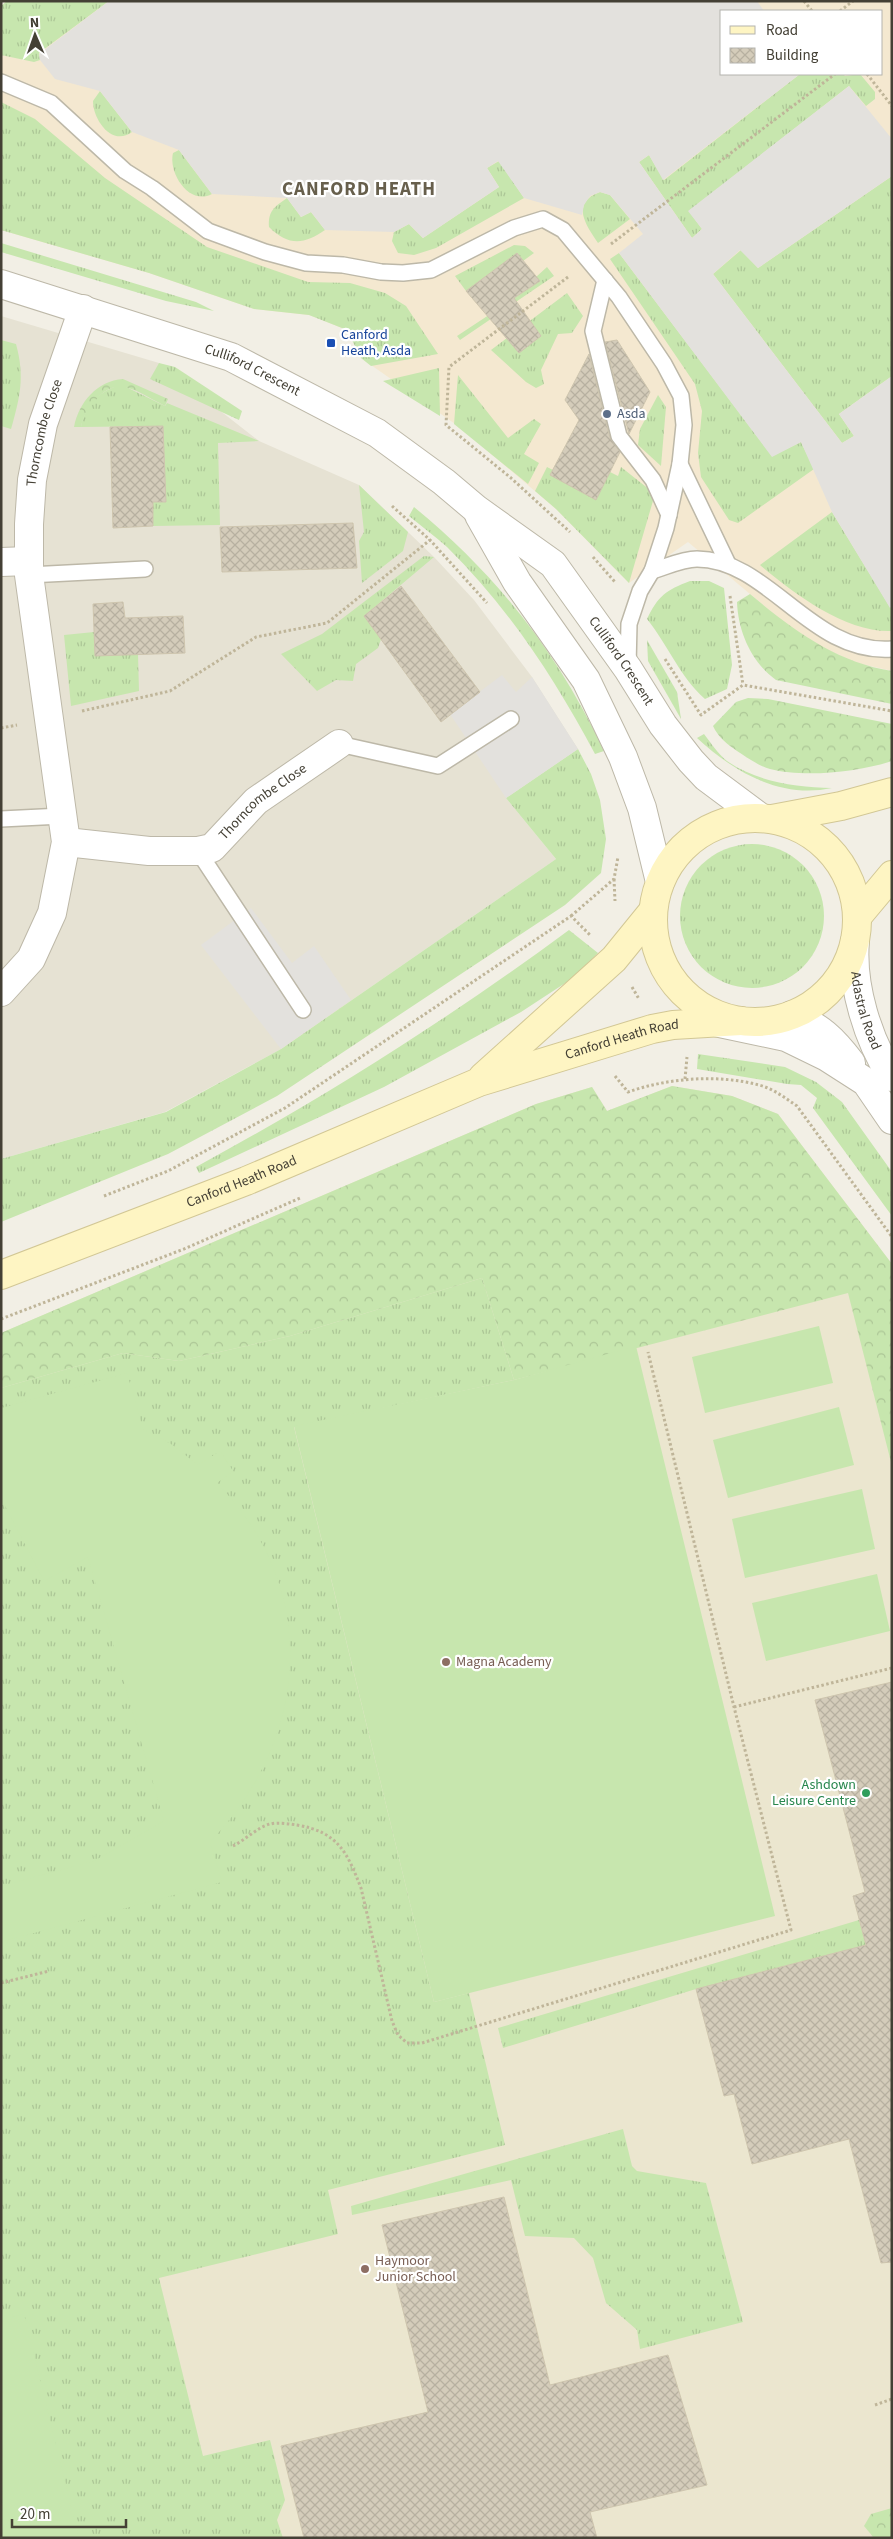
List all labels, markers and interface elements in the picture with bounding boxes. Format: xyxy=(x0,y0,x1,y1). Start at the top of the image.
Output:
north arrow xyxy=(10,10,60,60)
legend xyxy=(720,10,883,75)
text: N xyxy=(30,13,40,33)
text: Road xyxy=(766,20,798,41)
text: Building xyxy=(766,45,819,66)
district label: CANFORD HEATH xyxy=(282,176,436,203)
place label: Canford Heath, Asda xyxy=(341,325,411,361)
marker: Canford Heath, Asda xyxy=(325,337,337,349)
street label: Culliford Crescent xyxy=(202,339,304,401)
street label: Thorncombe Close xyxy=(22,376,68,487)
place label: Asda xyxy=(617,404,646,424)
marker: Asda xyxy=(601,408,613,420)
street label: Culliford Crescent xyxy=(584,612,659,710)
street label: Thorncombe Close xyxy=(214,759,311,844)
street label: Adastral Road xyxy=(845,970,886,1053)
street label: Canford Heath Road xyxy=(563,1015,680,1065)
street label: Canford Heath Road xyxy=(183,1151,300,1213)
place label: Magna Academy xyxy=(456,1652,552,1672)
marker: Magna Academy xyxy=(440,1656,452,1668)
place label: Ashdown Leisure Centre xyxy=(772,1775,856,1811)
marker: Ashdown Leisure Centre xyxy=(860,1787,872,1799)
place label: Haymoor Junior School xyxy=(375,2251,456,2287)
marker: Haymoor Junior School xyxy=(359,2263,371,2275)
scale bar xyxy=(12,2496,126,2528)
text: 20 m xyxy=(20,2504,50,2525)

